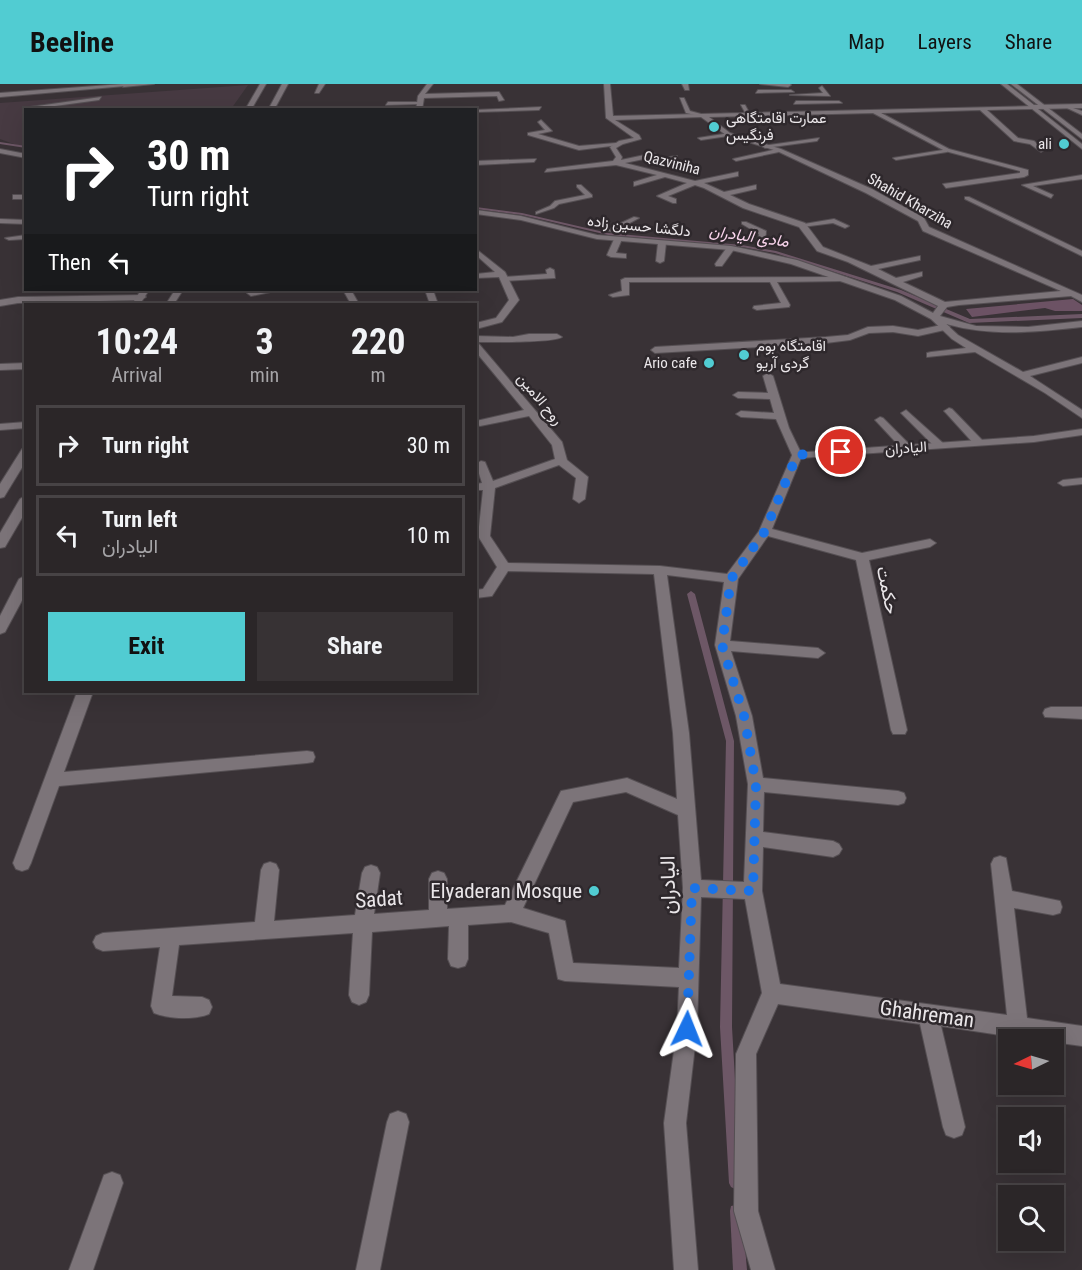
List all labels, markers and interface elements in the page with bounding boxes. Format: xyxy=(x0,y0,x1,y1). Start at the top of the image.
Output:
text: Beeline xyxy=(30,26,114,59)
text: Map xyxy=(848,30,885,54)
text: Layers xyxy=(918,30,972,54)
text: Share xyxy=(1005,30,1052,54)
place label: عمارت اقامتگاهی فرنگیس xyxy=(726,109,827,145)
marker: عمارت اقامتگاهی فرنگیس xyxy=(707,120,721,134)
text: 30 m xyxy=(147,131,230,180)
icon: right xyxy=(48,132,126,210)
place label: ali xyxy=(1038,135,1052,153)
marker: ali xyxy=(1057,137,1071,151)
street label: Qazviniha xyxy=(642,147,702,179)
street label: Shahid Kharziha xyxy=(864,169,956,233)
text: Turn right xyxy=(147,181,249,213)
street label: دلگشا حسین زاده xyxy=(586,212,692,241)
water label: مادی الیادران xyxy=(708,221,790,252)
icon: left xyxy=(103,246,136,279)
text: Then xyxy=(48,250,91,275)
text: 10:24 xyxy=(96,321,178,363)
text: 3 xyxy=(255,321,274,363)
text: 220 xyxy=(351,321,405,363)
place label: اقامتگاه بوم گردی آریو xyxy=(756,337,826,373)
marker: اقامتگاه بوم گردی آریو xyxy=(737,348,751,362)
place label: Ario cafe xyxy=(644,354,697,372)
marker: Ario cafe xyxy=(702,356,716,370)
text: Arrival xyxy=(111,363,162,387)
text: min xyxy=(250,363,279,387)
text: m xyxy=(371,363,386,387)
street label: روح الامین xyxy=(512,370,567,430)
pin xyxy=(815,426,866,477)
icon: right xyxy=(51,429,84,462)
text: Turn right xyxy=(102,433,189,458)
text: 30 m xyxy=(407,433,450,458)
icon: arrive xyxy=(824,435,857,468)
street label: الیادران xyxy=(884,438,928,458)
text: Turn left xyxy=(102,507,177,532)
icon: left xyxy=(51,519,84,552)
text: 10 m xyxy=(407,523,450,548)
text: الیادران xyxy=(102,534,158,558)
street label: حکمت xyxy=(873,564,903,616)
button: Exit xyxy=(48,612,245,681)
button: Share xyxy=(257,612,453,681)
street label: الیادران xyxy=(655,855,682,915)
place label: Elyaderan Mosque xyxy=(430,879,582,903)
marker: Elyaderan Mosque xyxy=(587,884,601,898)
street label: Sadat xyxy=(354,885,404,913)
street label: Ghahreman xyxy=(878,996,976,1032)
position arrow xyxy=(655,997,719,1061)
north arrow xyxy=(998,1029,1064,1095)
map controls xyxy=(998,1029,1064,1251)
button: sound xyxy=(998,1107,1064,1173)
button: search xyxy=(998,1185,1064,1251)

